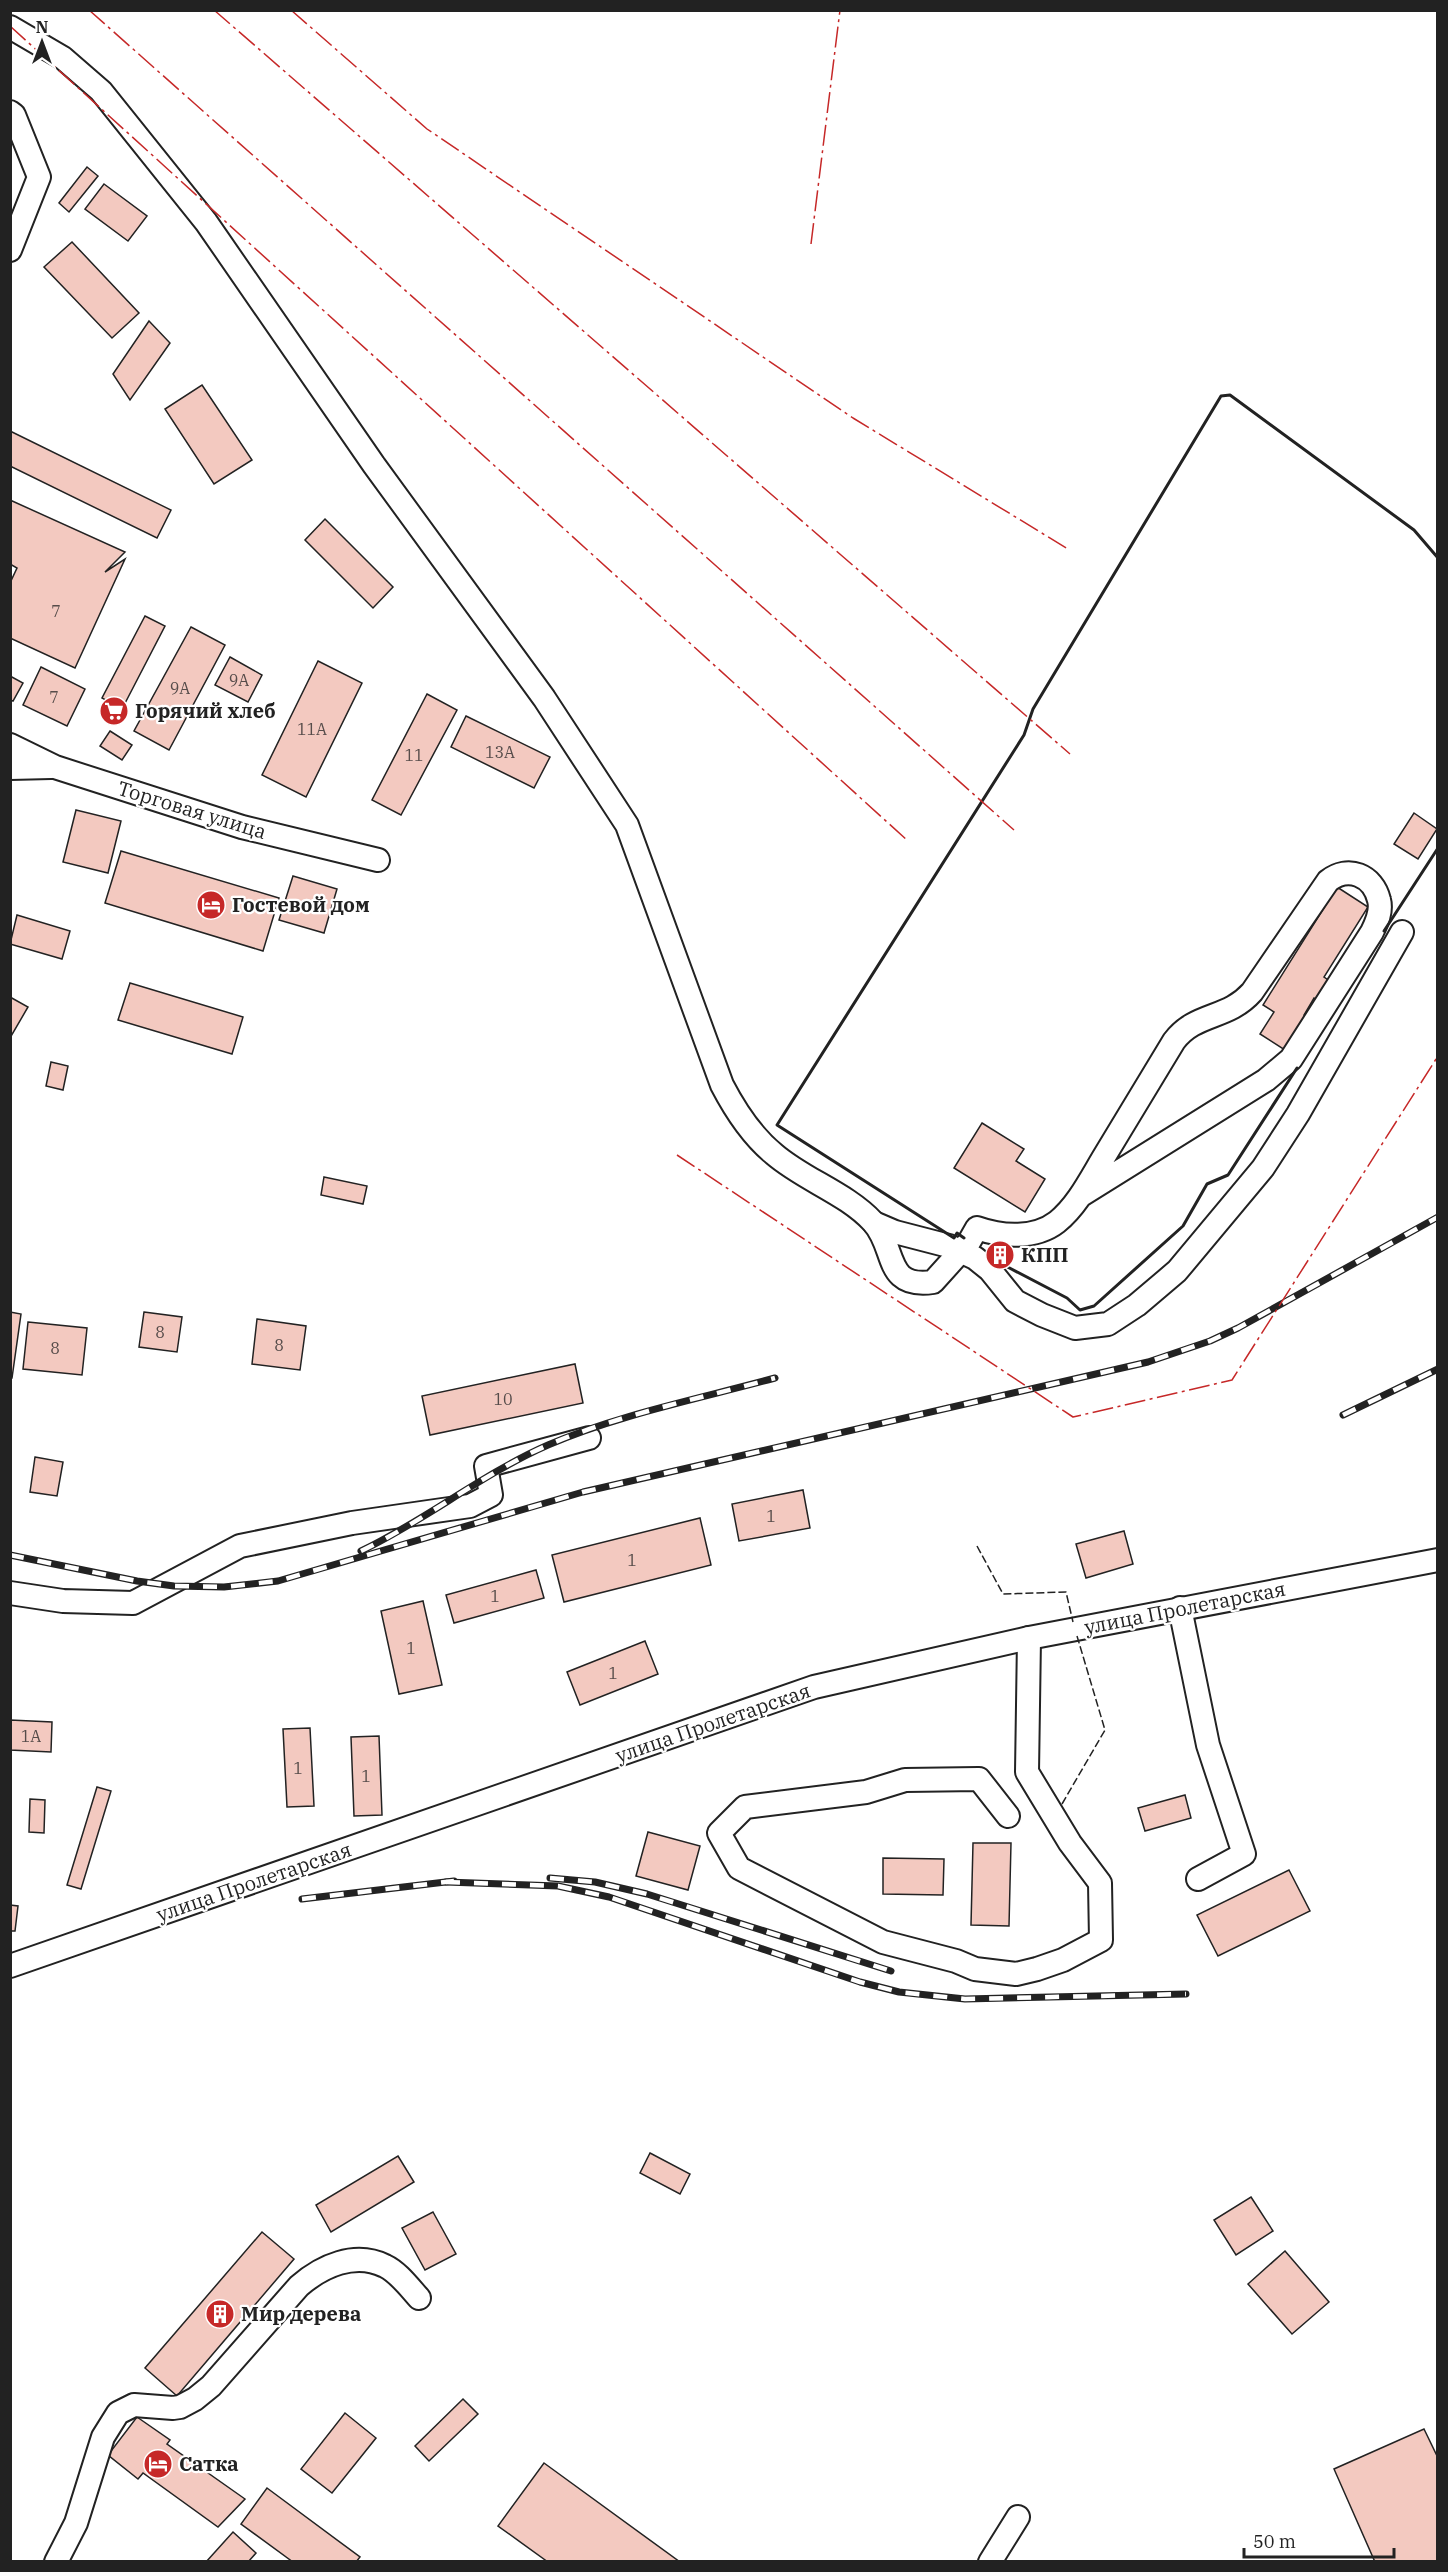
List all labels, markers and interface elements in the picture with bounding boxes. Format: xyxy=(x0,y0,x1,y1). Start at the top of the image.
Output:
north arrow xyxy=(12,12,72,72)
text: N xyxy=(36,17,48,37)
house number: 7 xyxy=(51,601,61,621)
house number: 9А xyxy=(229,670,249,690)
house number: 9А xyxy=(170,678,190,698)
house number: 7 xyxy=(49,687,59,707)
supermarket icon: Горячий хлеб xyxy=(98,695,130,727)
place label: Горячий хлеб xyxy=(135,697,276,724)
house number: 11А xyxy=(297,719,327,739)
house number: 13А xyxy=(485,742,515,762)
house number: 11 xyxy=(404,745,424,765)
street label: Торговая улица xyxy=(114,774,270,845)
hotel icon: Гостевой дом xyxy=(195,889,227,921)
place label: Гостевой дом xyxy=(232,891,370,918)
building icon: КПП xyxy=(984,1239,1016,1271)
place label: КПП xyxy=(1021,1241,1068,1268)
house number: 8 xyxy=(155,1322,165,1342)
house number: 8 xyxy=(274,1335,284,1355)
house number: 8 xyxy=(50,1338,60,1358)
house number: 10 xyxy=(493,1389,513,1409)
house number: 1 xyxy=(766,1506,776,1526)
house number: 1 xyxy=(627,1550,637,1570)
street label: улица Пролетарская xyxy=(1082,1575,1288,1640)
house number: 1 xyxy=(490,1586,500,1606)
house number: 1 xyxy=(406,1638,416,1658)
house number: 1 xyxy=(608,1663,618,1683)
street label: улица Пролетарская xyxy=(612,1676,814,1769)
house number: 1А xyxy=(21,1726,41,1746)
house number: 1 xyxy=(293,1758,303,1778)
house number: 1 xyxy=(361,1766,371,1786)
street label: улица Пролетарская xyxy=(153,1835,355,1928)
building icon: Мир дерева xyxy=(204,2298,236,2330)
place label: Мир дерева xyxy=(241,2300,361,2327)
hotel icon: Сатка xyxy=(142,2448,174,2480)
place label: Сатка xyxy=(179,2450,239,2477)
scale bar xyxy=(1244,2521,1394,2559)
text: 50 m xyxy=(1253,2530,1296,2553)

